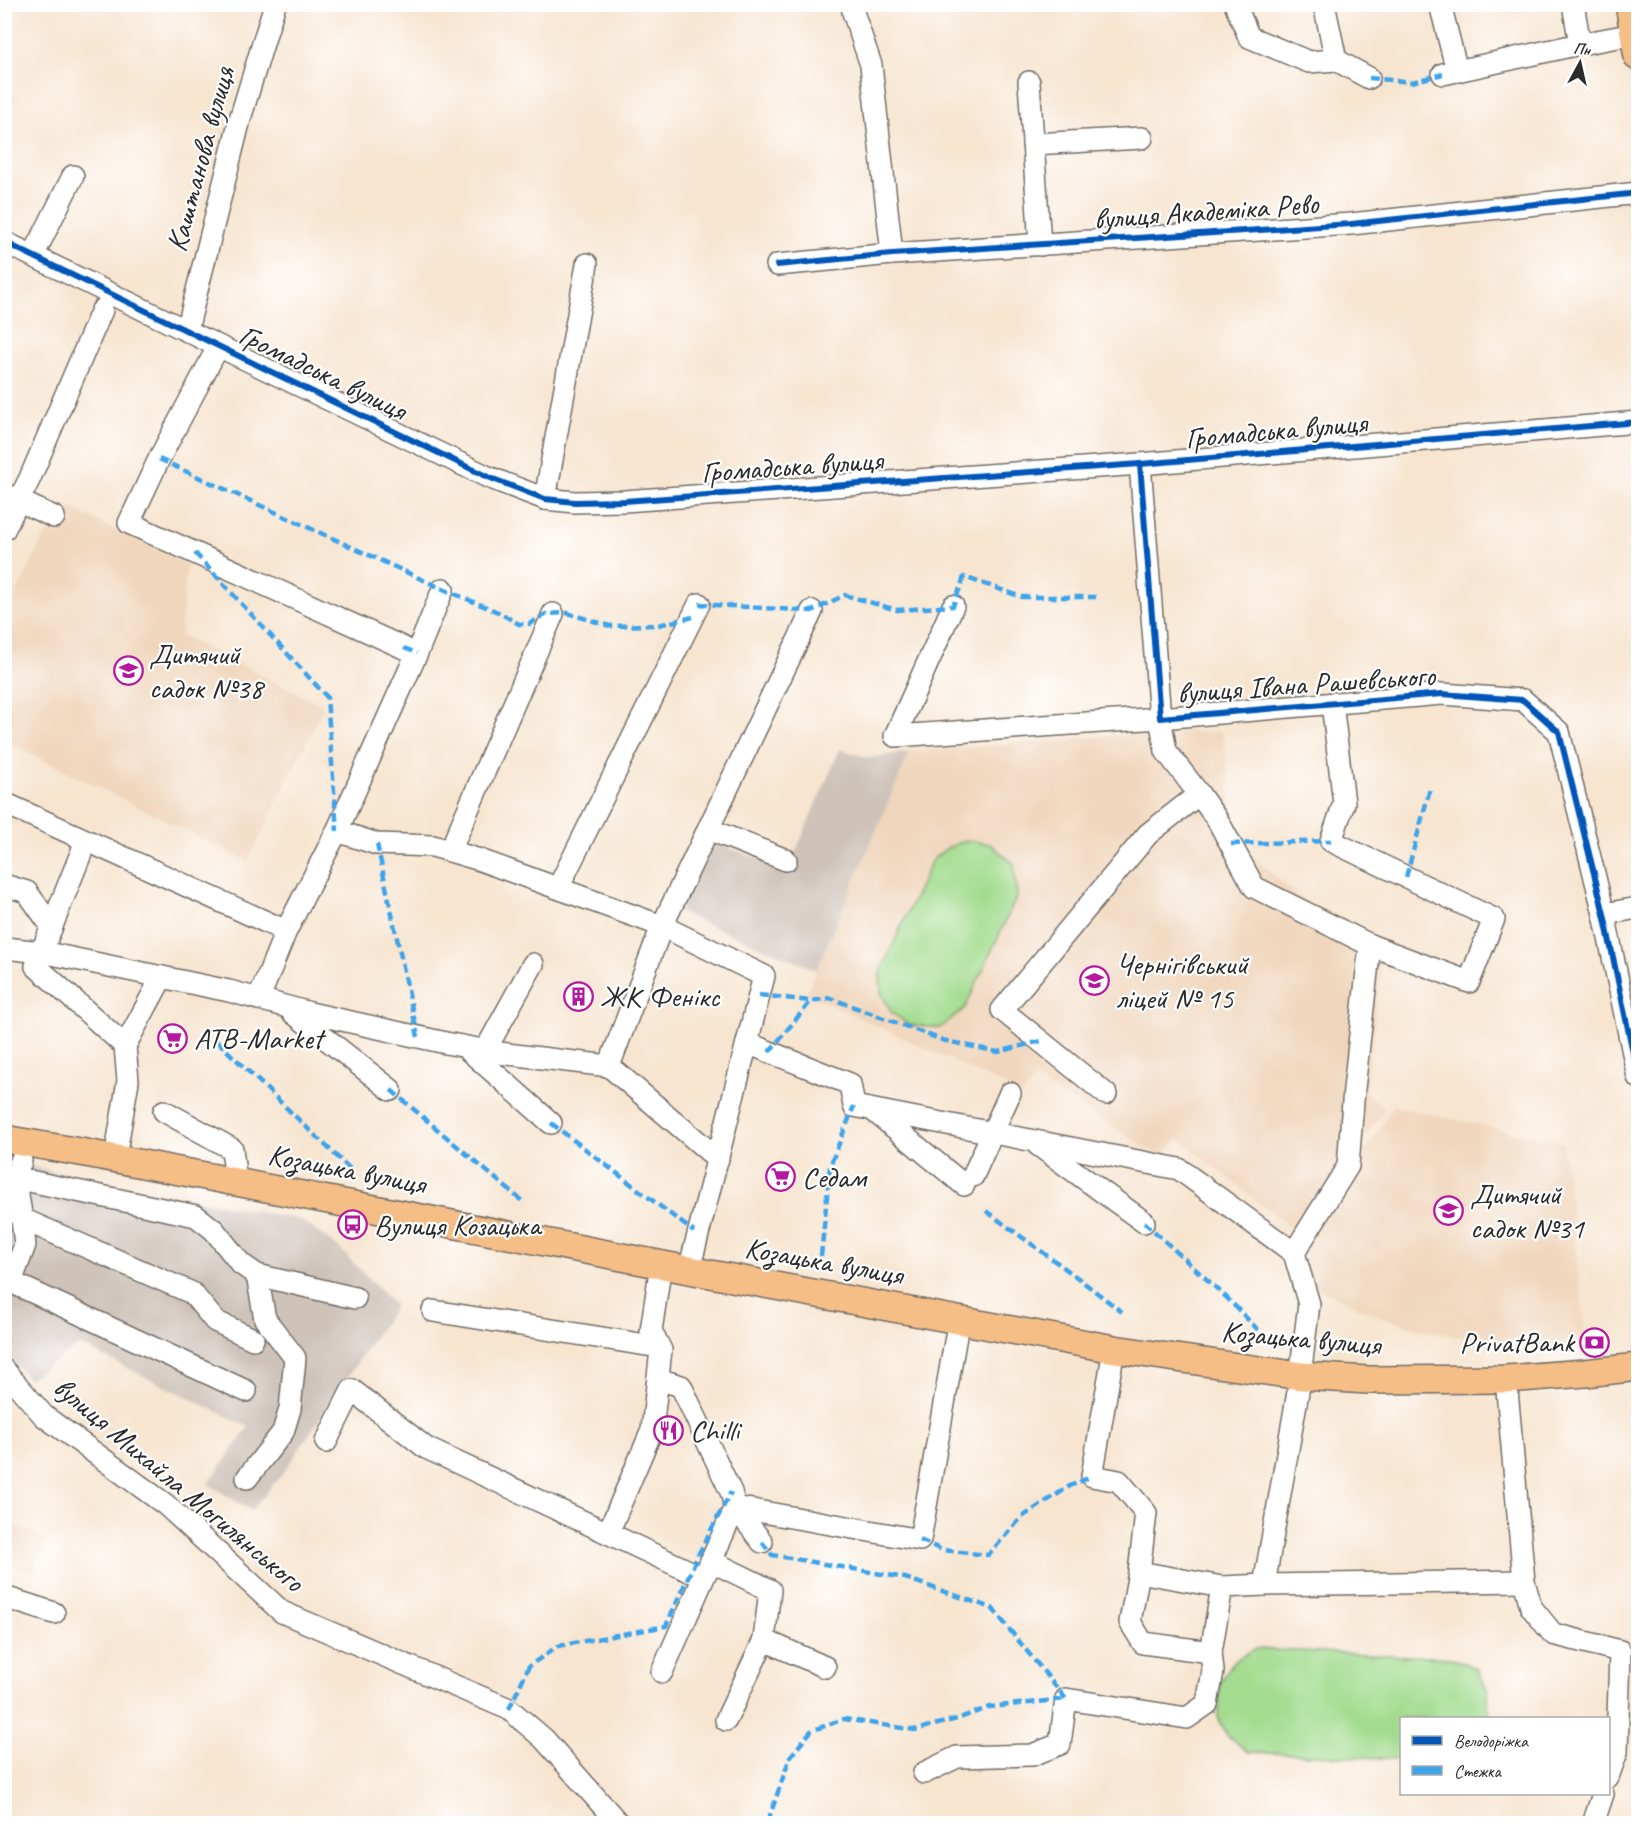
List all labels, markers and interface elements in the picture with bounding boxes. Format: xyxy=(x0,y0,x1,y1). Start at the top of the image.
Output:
north arrow xyxy=(1550,33,1610,93)
text: Пн xyxy=(1572,38,1593,60)
street label: Каштанова вулиця xyxy=(157,61,243,256)
street label: вулиця Академіка Рево xyxy=(1093,184,1321,238)
street label: Громадська вулиця xyxy=(233,315,415,430)
street label: Громадська вулиця xyxy=(1184,403,1371,457)
street label: Громадська вулиця xyxy=(700,441,887,491)
place label: Дитячий садок №38 xyxy=(149,635,265,707)
school or university icon: Дитячий садок №38 xyxy=(112,655,144,687)
street label: вулиця Івана Рашевського xyxy=(1176,656,1438,712)
place label: Чернігівський ліцей № 15 xyxy=(1116,945,1249,1017)
school or university icon: Чернігівський ліцей № 15 xyxy=(1079,965,1111,997)
place label: ЖК Фенікс xyxy=(600,977,721,1015)
building icon: ЖК Фенікс xyxy=(563,980,595,1012)
place label: ATB-Market xyxy=(194,1019,327,1057)
supermarket icon: ATB-Market xyxy=(157,1022,189,1054)
street label: Козацька вулиця xyxy=(265,1135,432,1203)
place label: Седам xyxy=(802,1158,868,1196)
supermarket icon: Седам xyxy=(765,1161,797,1193)
place label: Дитячий садок №31 xyxy=(1470,1175,1585,1247)
school or university icon: Дитячий садок №31 xyxy=(1433,1195,1465,1227)
place label: Вулиця Козацька xyxy=(374,1206,543,1244)
bus stop icon: Вулиця Козацька xyxy=(337,1209,369,1241)
street label: Козацька вулиця xyxy=(742,1228,909,1294)
street label: Козацька вулиця xyxy=(1220,1312,1385,1364)
place label: PrivatBank xyxy=(1460,1323,1576,1361)
bank icon: PrivatBank xyxy=(1579,1326,1611,1358)
street label: вулиця Михайла Могилянського xyxy=(46,1368,313,1601)
place label: Chilli xyxy=(690,1411,743,1449)
restaurant icon: Chilli xyxy=(653,1414,685,1446)
legend xyxy=(1400,1717,1610,1795)
text: Велодоріжка xyxy=(1454,1730,1529,1752)
text: Стежка xyxy=(1454,1760,1502,1782)

